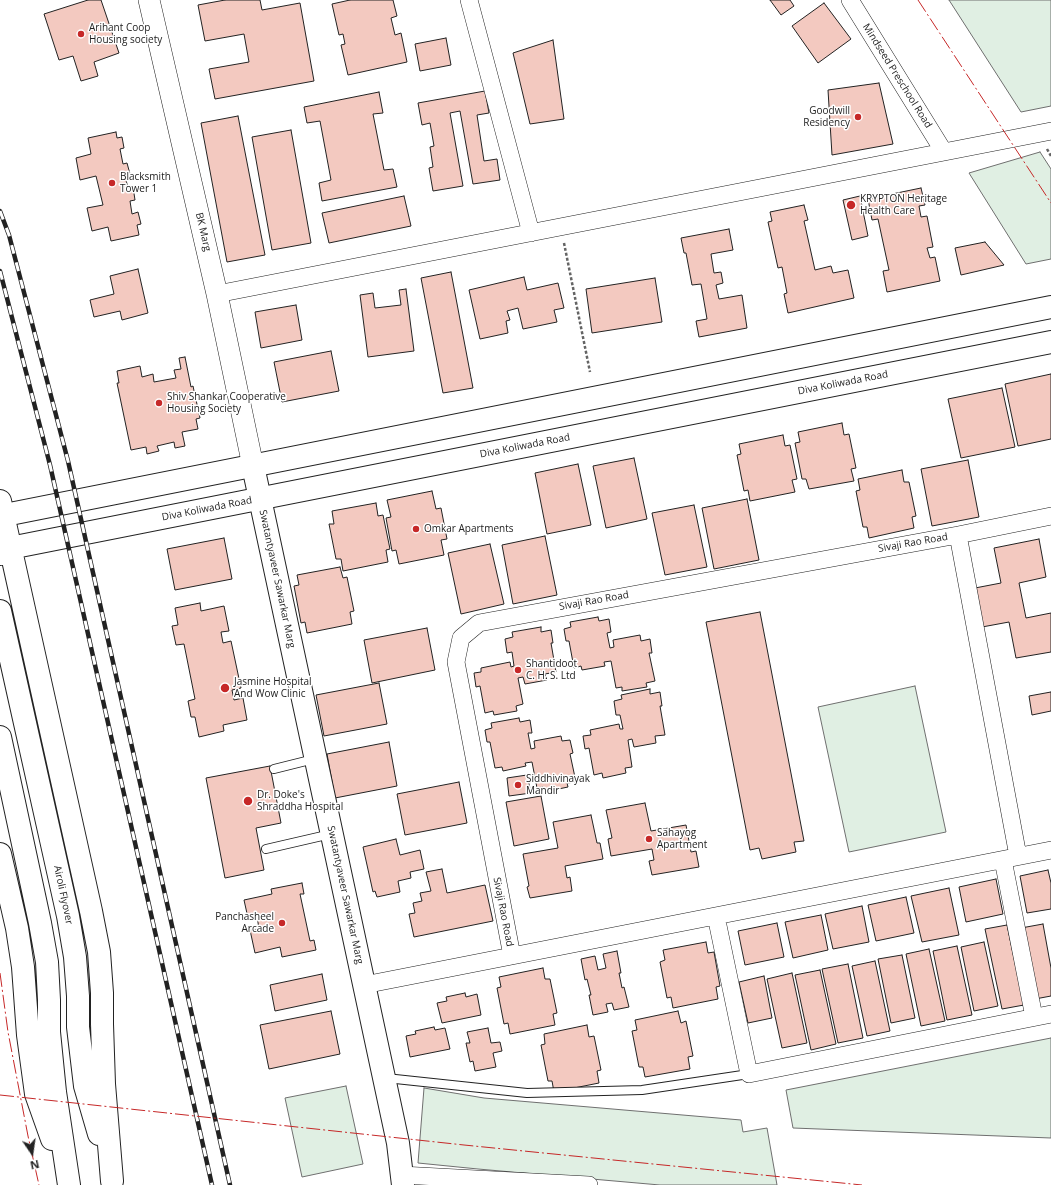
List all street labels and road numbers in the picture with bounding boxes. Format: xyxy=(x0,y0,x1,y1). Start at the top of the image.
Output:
street label: Mindseed Preschool Road xyxy=(860,22,934,130)
street label: BK Marg xyxy=(193,212,213,252)
street label: Diva Koliwada Road xyxy=(797,368,889,398)
street label: Diva Koliwada Road xyxy=(479,431,571,461)
street label: Diva Koliwada Road xyxy=(161,494,253,524)
street label: Swatantyaveer Sawarkar Marg xyxy=(256,509,298,649)
street label: Sivaji Rao Road xyxy=(877,531,949,555)
street label: Sivaji Rao Road xyxy=(558,589,630,613)
street label: Swatantyaveer Sawarkar Marg xyxy=(324,825,366,965)
street label: Airoli Flyover xyxy=(51,864,75,926)
street label: Sivaji Rao Road xyxy=(490,876,516,948)

